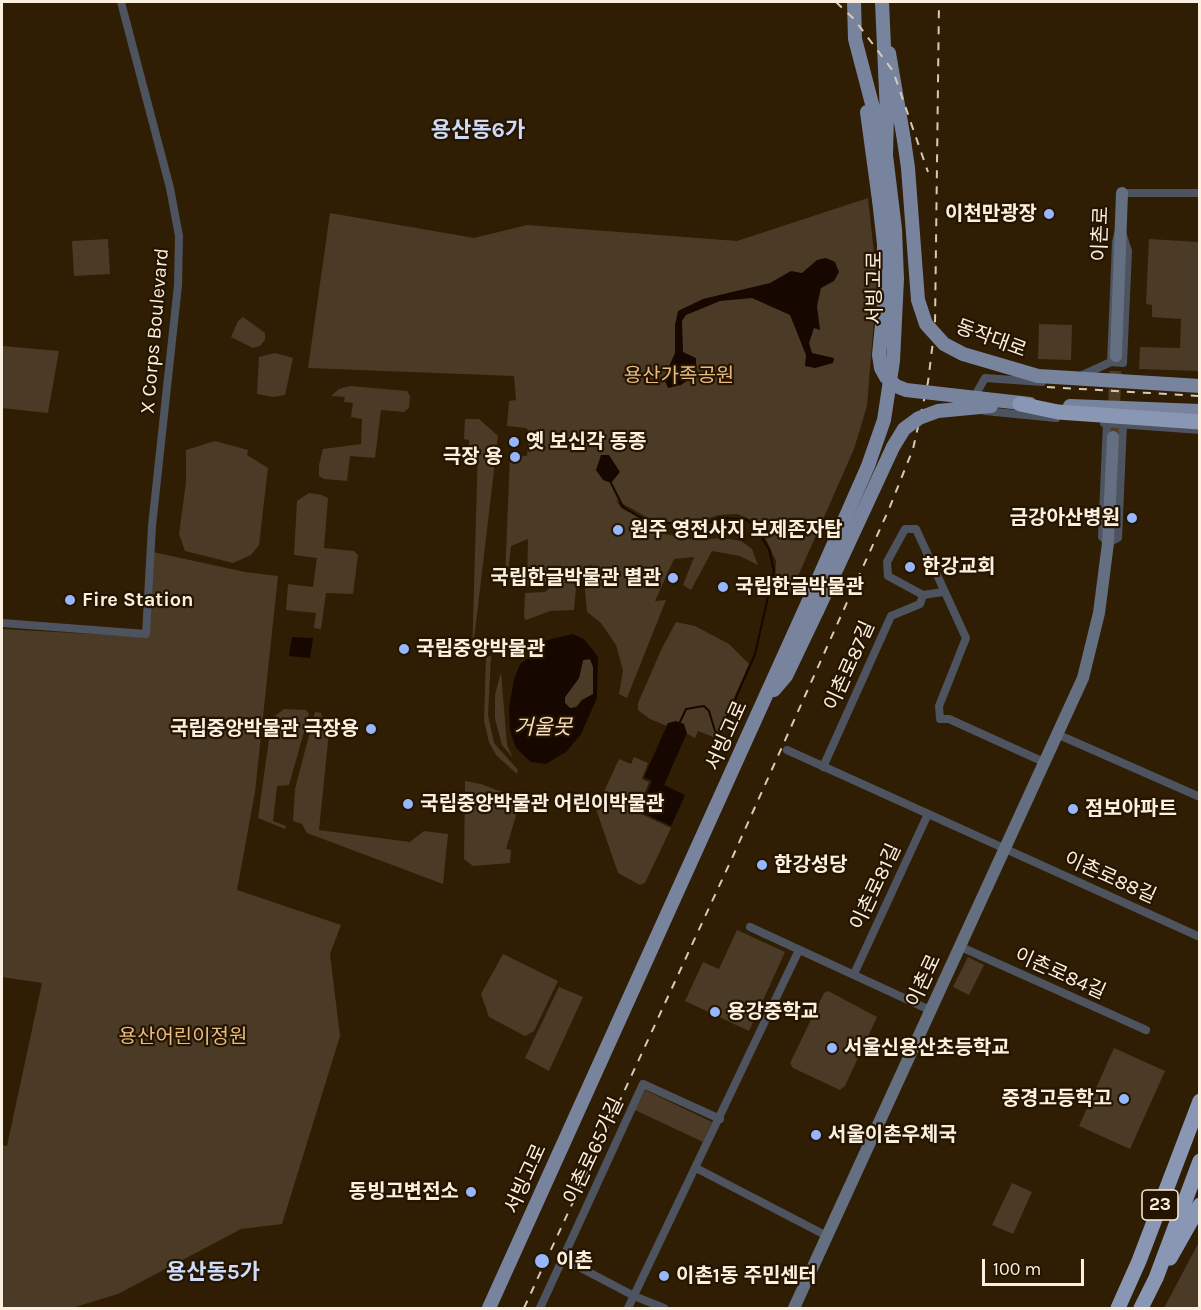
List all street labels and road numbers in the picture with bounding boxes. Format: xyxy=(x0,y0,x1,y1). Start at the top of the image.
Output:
street label: 이촌로 xyxy=(1088,206,1114,262)
street label: X Corps Boulevard xyxy=(136,247,174,415)
street label: 서빙고로 xyxy=(863,251,887,325)
street label: 동작대로 xyxy=(952,315,1030,363)
street label: 이촌로87길 xyxy=(820,618,880,714)
street label: 서빙고로 xyxy=(701,698,753,774)
street label: 이촌로81길 xyxy=(846,840,906,934)
street label: 이촌로88길 xyxy=(1060,847,1160,909)
street label: 이촌로84길 xyxy=(1011,943,1109,1005)
street label: 이촌로 xyxy=(901,951,947,1011)
street label: 이촌로65가길 xyxy=(559,1094,629,1208)
street label: 서빙고로 xyxy=(500,1141,552,1217)
road number: 23 xyxy=(1142,1190,1178,1220)

